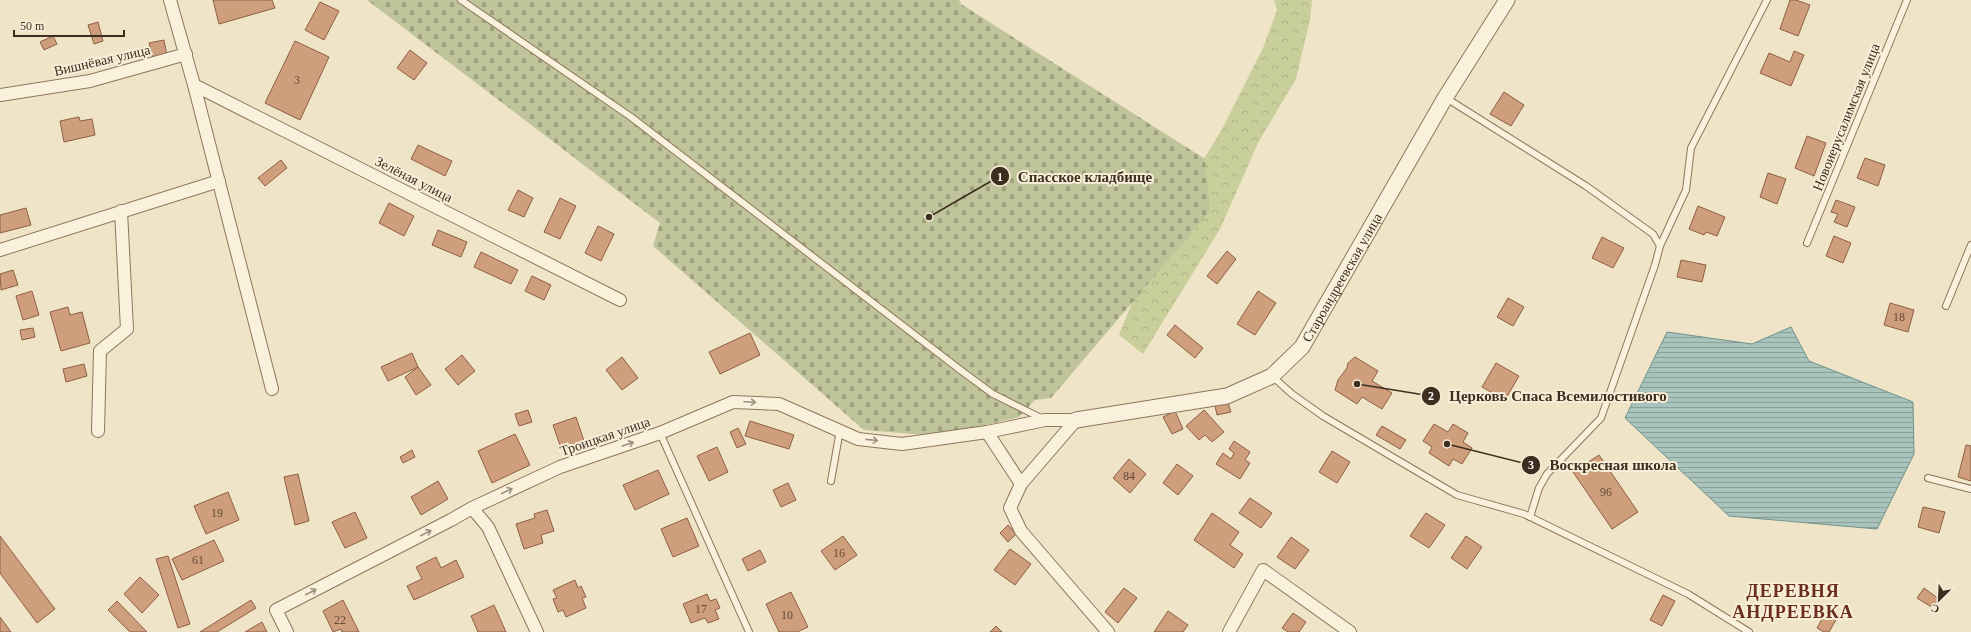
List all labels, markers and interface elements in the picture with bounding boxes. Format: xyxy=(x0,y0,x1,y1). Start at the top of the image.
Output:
scale bar xyxy=(14,12,124,38)
text: 50 m xyxy=(20,19,45,33)
street label: Новоиерусалимская улица xyxy=(1810,41,1883,193)
street label: Вишнёвая улица xyxy=(52,42,153,79)
house number: 3 xyxy=(294,73,300,87)
street label: Зелёная улица xyxy=(373,154,456,206)
callout: Спасское кладбище xyxy=(990,163,1160,190)
text: Спасское кладбище xyxy=(1018,169,1152,185)
text: 1 xyxy=(997,170,1003,184)
street label: Староандреевская улица xyxy=(1299,210,1386,345)
house number: 18 xyxy=(1893,310,1905,324)
callout: Церковь Спаса Всемилостивого xyxy=(1421,382,1674,409)
text: Церковь Спаса Всемилостивого xyxy=(1449,388,1667,404)
text: 2 xyxy=(1428,389,1434,403)
one-way arrow xyxy=(743,399,756,406)
street label: Троицкая улица xyxy=(558,414,653,459)
one-way arrow xyxy=(865,437,878,444)
one-way arrow xyxy=(622,439,634,447)
callout: Воскресная школа xyxy=(1521,451,1684,478)
text: Воскресная школа xyxy=(1550,457,1677,473)
text: 3 xyxy=(1528,458,1534,472)
house number: 84 xyxy=(1123,469,1135,483)
house number: 96 xyxy=(1600,485,1612,499)
one-way arrow xyxy=(501,487,513,494)
house number: 19 xyxy=(211,506,223,520)
one-way arrow xyxy=(420,529,432,536)
house number: 16 xyxy=(833,546,845,560)
house number: 61 xyxy=(192,553,204,567)
north arrow xyxy=(1919,580,1959,620)
district label: ДЕРЕВНЯ АНДРЕЕВКА xyxy=(1732,581,1854,622)
one-way arrow xyxy=(304,588,316,595)
house number: 17 xyxy=(695,602,707,616)
text: С xyxy=(1929,602,1941,616)
house number: 10 xyxy=(781,608,793,622)
house number: 22 xyxy=(334,613,346,627)

